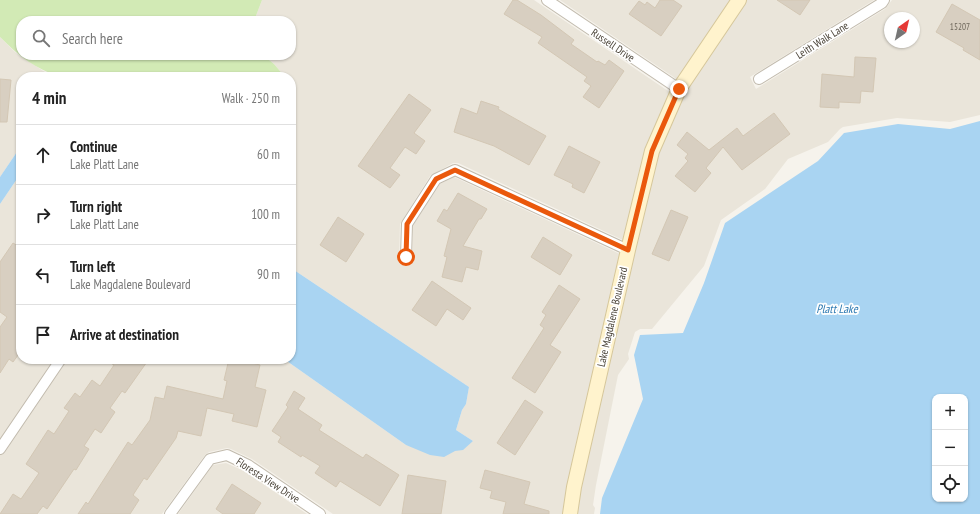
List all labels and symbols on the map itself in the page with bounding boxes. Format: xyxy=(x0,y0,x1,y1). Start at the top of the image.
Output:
north arrow xyxy=(884,12,920,48)
street label: Leith Walk Lane xyxy=(793,18,851,62)
house number: 15207 xyxy=(950,21,970,32)
street label: Russell Drive xyxy=(589,25,638,65)
route end xyxy=(670,80,688,98)
route start xyxy=(397,248,415,266)
street label: Lake Magdalene Boulevard xyxy=(594,265,630,368)
water label: Platt Lake xyxy=(816,301,859,316)
street label: Floresta View Drive xyxy=(234,454,303,506)

